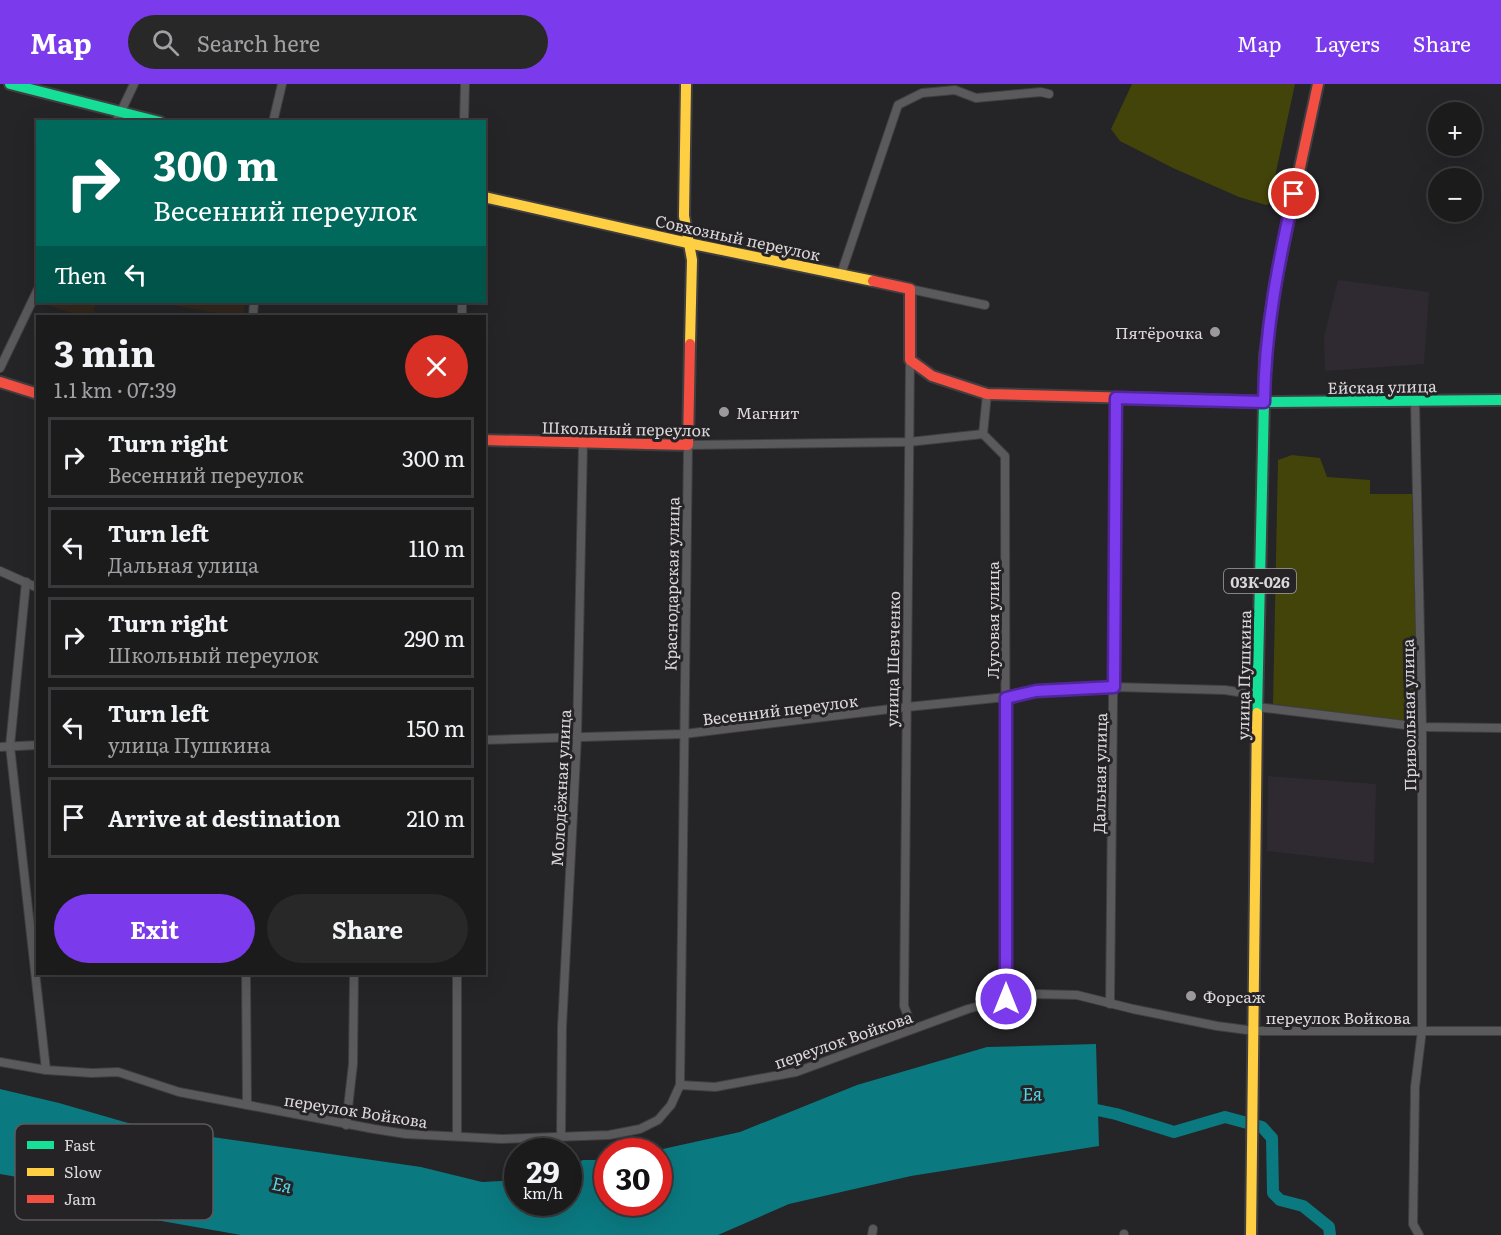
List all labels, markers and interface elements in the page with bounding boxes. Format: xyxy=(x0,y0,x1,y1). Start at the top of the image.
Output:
search box xyxy=(128,15,548,69)
text: Map xyxy=(30,21,92,63)
icon: search xyxy=(149,26,182,59)
text: Search here xyxy=(197,26,320,59)
text: Map xyxy=(1237,27,1282,58)
text: Layers xyxy=(1315,27,1380,58)
text: Share xyxy=(1413,27,1471,58)
map controls xyxy=(1428,102,1482,222)
button: + xyxy=(1428,102,1482,156)
text: 300 m xyxy=(153,132,278,194)
icon: right xyxy=(54,144,132,222)
pin xyxy=(1268,168,1319,219)
button: − xyxy=(1428,168,1482,222)
icon: arrive xyxy=(1277,177,1310,210)
text: Весенний переулок xyxy=(153,189,417,229)
street label: Совхозный переулок xyxy=(653,208,823,266)
text: Then xyxy=(54,258,107,291)
icon: left xyxy=(119,258,152,291)
place label: Пятёрочка xyxy=(1115,320,1203,344)
text: 3 min xyxy=(54,325,155,378)
marker: Пятёрочка xyxy=(1208,325,1222,339)
button: close xyxy=(405,335,468,398)
street label: Ейская улица xyxy=(1327,373,1437,399)
text: 1.1 km · 07:39 xyxy=(54,374,176,404)
place label: Магнит xyxy=(736,400,800,424)
marker: Магнит xyxy=(717,405,731,419)
street label: Школьный переулок xyxy=(541,415,711,441)
text: Turn right xyxy=(108,426,228,459)
icon: right xyxy=(57,441,90,474)
text: 300 m xyxy=(402,441,465,474)
text: Весенний переулок xyxy=(108,459,304,489)
street label: Краснодарская улица xyxy=(657,496,685,671)
text: Turn left xyxy=(108,516,209,549)
icon: left xyxy=(57,531,90,564)
text: 110 m xyxy=(409,531,465,564)
text: Дальная улица xyxy=(108,549,259,579)
street label: Луговая улица xyxy=(980,561,1004,679)
road number: 03К-026 xyxy=(1224,569,1296,593)
street label: улица Шевченко xyxy=(879,591,905,727)
text: Turn right xyxy=(108,606,228,639)
street label: улица Пушкина xyxy=(1230,609,1256,740)
icon: right xyxy=(57,621,90,654)
text: 290 m xyxy=(404,621,465,654)
street label: Привольная улица xyxy=(1395,638,1421,792)
text: Школьный переулок xyxy=(108,639,319,669)
street label: Весенний переулок xyxy=(701,687,860,730)
text: Turn left xyxy=(108,696,209,729)
street label: Молодёжная улица xyxy=(544,708,576,867)
icon: left xyxy=(57,711,90,744)
text: 150 m xyxy=(406,711,465,744)
street label: Дальная улица xyxy=(1086,712,1112,833)
text: улица Пушкина xyxy=(108,729,271,759)
icon: arrive xyxy=(57,801,90,834)
text: Arrive at destination xyxy=(108,801,341,834)
text: 210 m xyxy=(406,801,465,834)
button: Exit xyxy=(54,894,255,963)
button: Share xyxy=(267,894,468,963)
position arrow xyxy=(974,967,1038,1031)
place label: Форсаж xyxy=(1203,984,1266,1008)
marker: Форсаж xyxy=(1184,989,1198,1003)
street label: переулок Войкова xyxy=(770,1004,916,1074)
street label: переулок Войкова xyxy=(1265,1005,1411,1029)
water label: Ея xyxy=(1022,1079,1043,1107)
street label: переулок Войкова xyxy=(282,1087,430,1133)
legend xyxy=(15,1124,213,1220)
text: Fast xyxy=(64,1132,96,1156)
speed limit sign: 30 xyxy=(594,1138,672,1216)
text: 29 xyxy=(526,1148,560,1192)
text: Slow xyxy=(64,1159,102,1183)
water label: Ея xyxy=(269,1169,295,1199)
text: km/h xyxy=(523,1181,563,1204)
text: Jam xyxy=(64,1186,97,1210)

